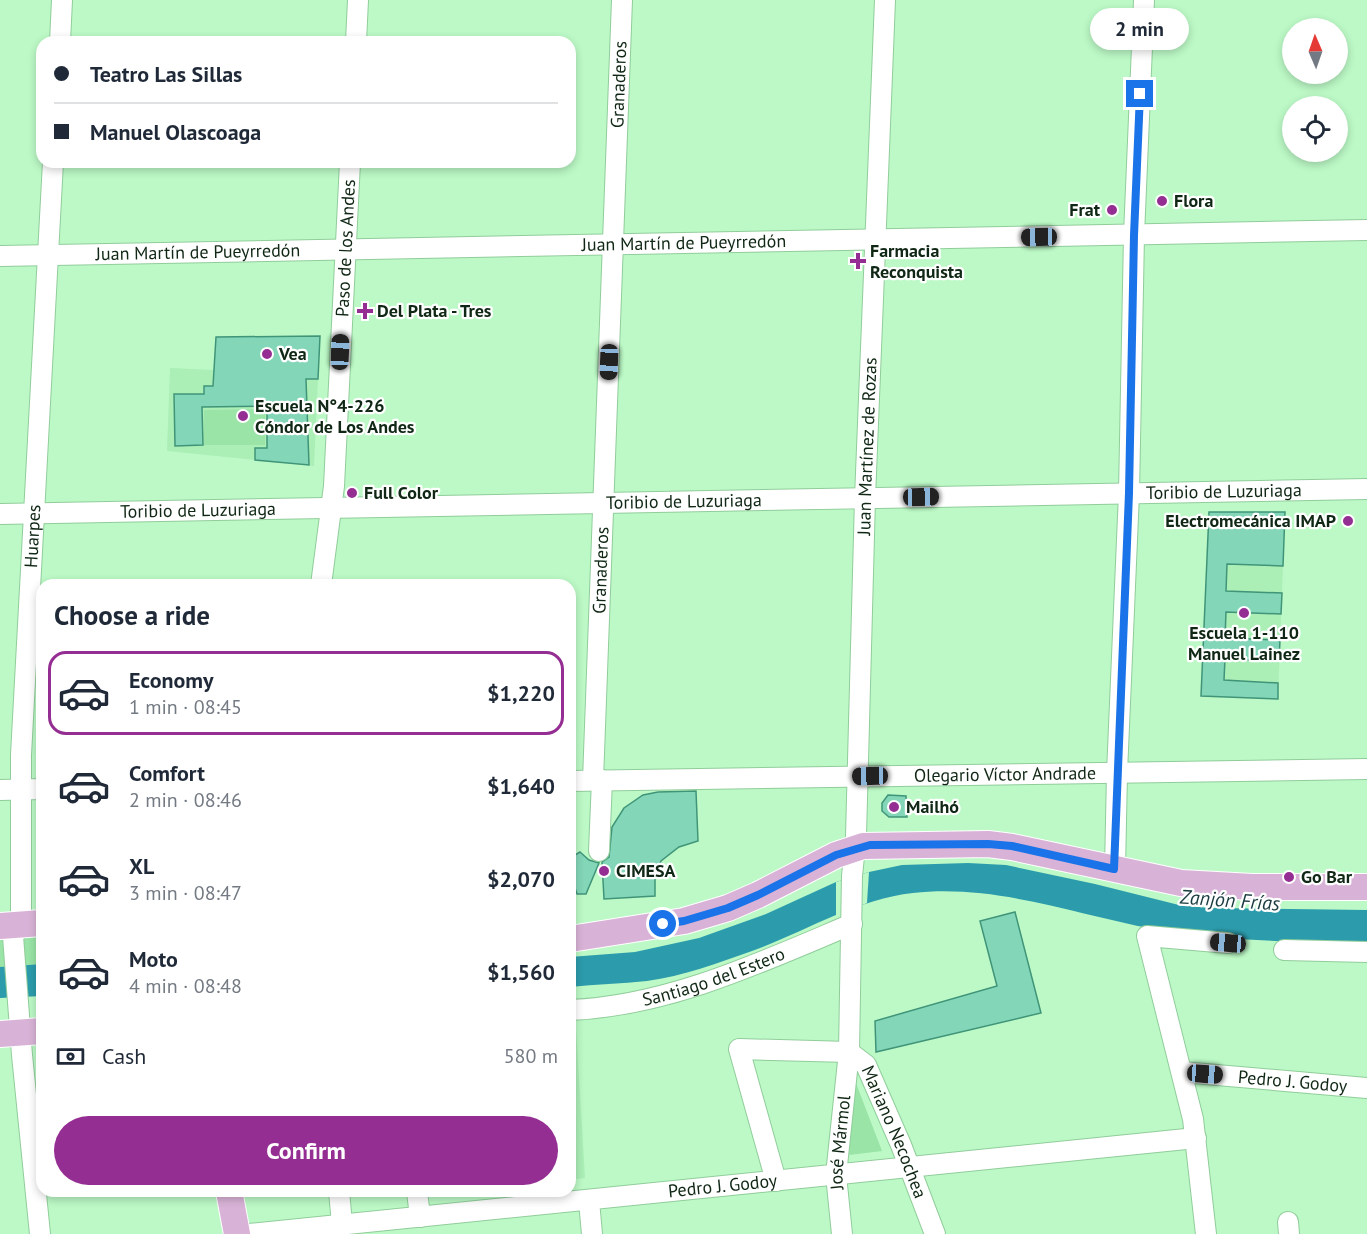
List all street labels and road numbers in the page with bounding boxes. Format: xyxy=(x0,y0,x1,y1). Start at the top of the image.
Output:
street label: Granaderos xyxy=(605,41,631,128)
street label: Paso de los Andes xyxy=(330,179,360,317)
street label: Juan Martín de Pueyrredón xyxy=(580,229,786,256)
street label: Juan Martín de Pueyrredón xyxy=(94,238,300,265)
street label: Juan Martínez de Rozas xyxy=(852,357,882,537)
street label: Toribio de Luzuriaga xyxy=(1146,478,1302,504)
street label: Toribio de Luzuriaga xyxy=(606,488,762,514)
street label: Toribio de Luzuriaga xyxy=(120,497,276,523)
street label: Huarpes xyxy=(19,504,46,568)
street label: Granaderos xyxy=(587,526,613,614)
street label: Olegario Víctor Andrade xyxy=(914,761,1096,787)
street label: Santiago del Estero xyxy=(640,942,788,1011)
street label: Mariano Necochea xyxy=(857,1062,932,1201)
street label: Pedro J. Godoy xyxy=(1237,1065,1349,1097)
street label: José Mármol xyxy=(824,1093,855,1192)
street label: Pedro J. Godoy xyxy=(667,1168,779,1202)

